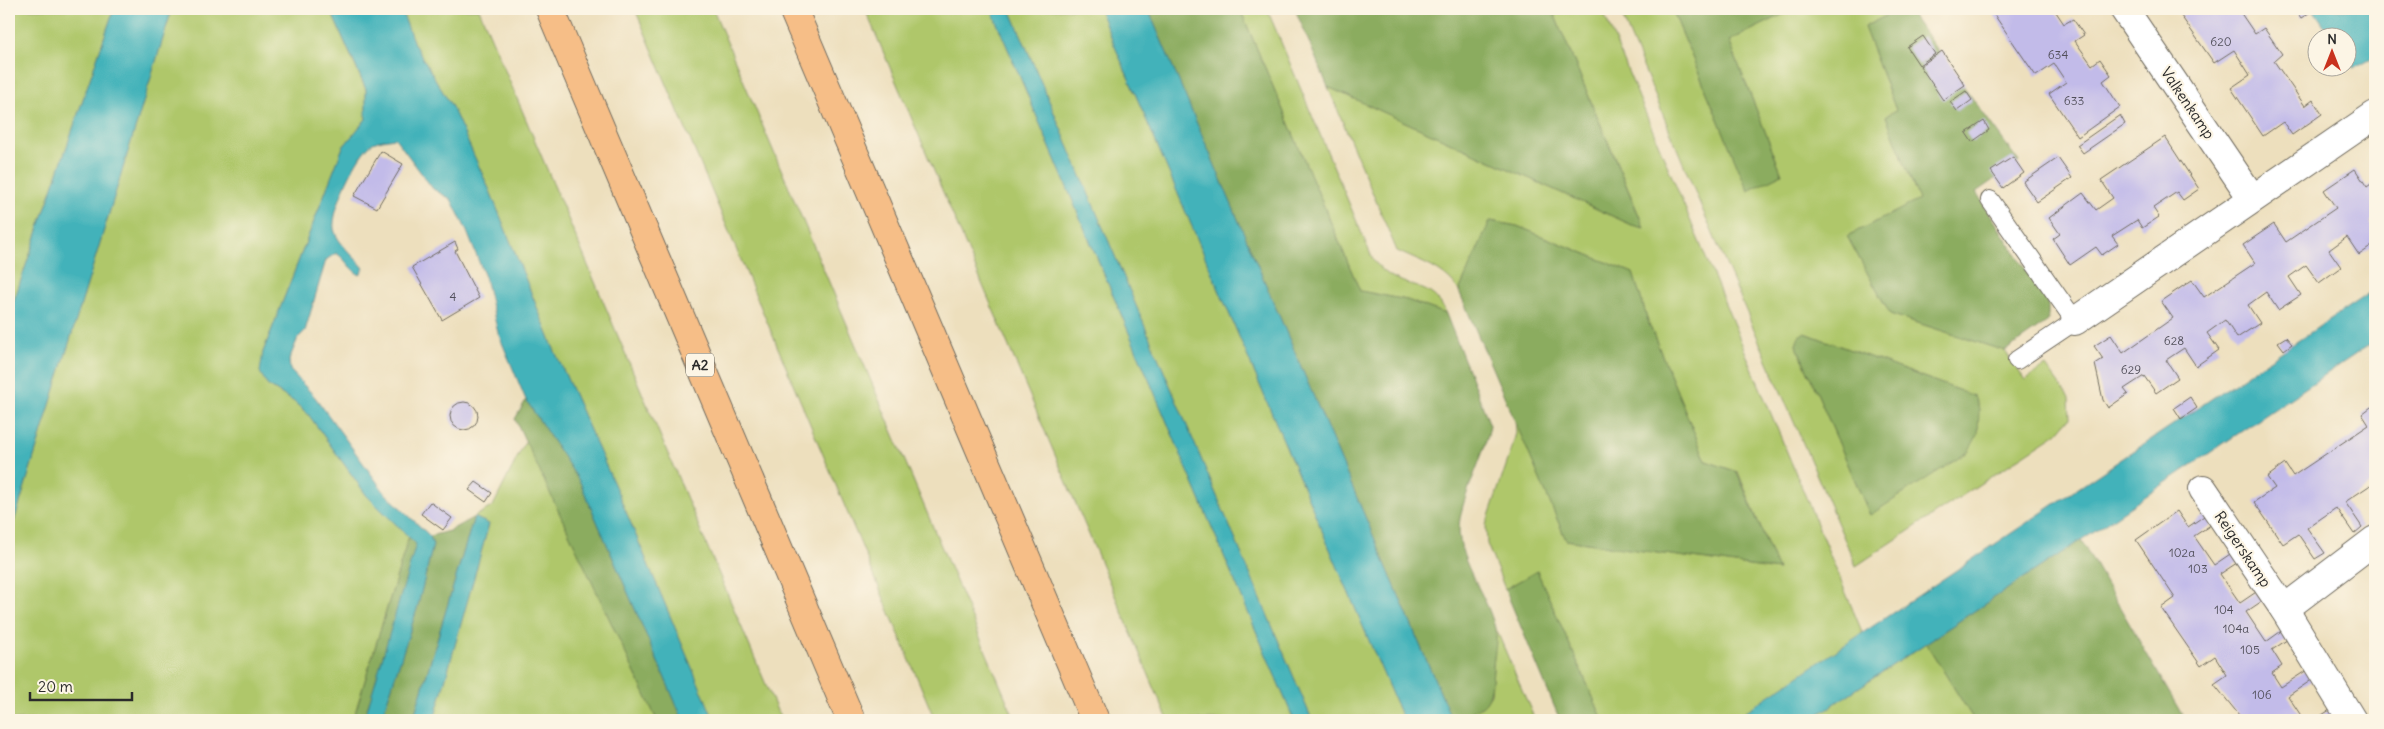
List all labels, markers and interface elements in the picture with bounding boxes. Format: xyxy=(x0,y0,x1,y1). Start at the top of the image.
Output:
north arrow xyxy=(2306,28,2356,78)
text: N xyxy=(2327,30,2337,48)
house number: 620 xyxy=(2210,34,2232,49)
house number: 634 xyxy=(2048,47,2068,62)
street label: Valkenkamp xyxy=(2157,63,2219,143)
house number: 633 xyxy=(2064,93,2084,108)
house number: 4 xyxy=(450,289,457,304)
house number: 628 xyxy=(2164,333,2184,348)
road number: A2 xyxy=(686,354,714,376)
house number: 629 xyxy=(2121,362,2141,377)
street label: Reigerskamp xyxy=(2211,507,2275,591)
house number: 102a xyxy=(2169,545,2195,560)
house number: 103 xyxy=(2188,561,2208,576)
house number: 104 xyxy=(2214,602,2234,617)
house number: 104a xyxy=(2223,621,2249,636)
house number: 105 xyxy=(2240,642,2260,657)
scale bar xyxy=(30,669,132,701)
text: 20 m xyxy=(38,677,73,696)
house number: 106 xyxy=(2252,687,2272,702)

